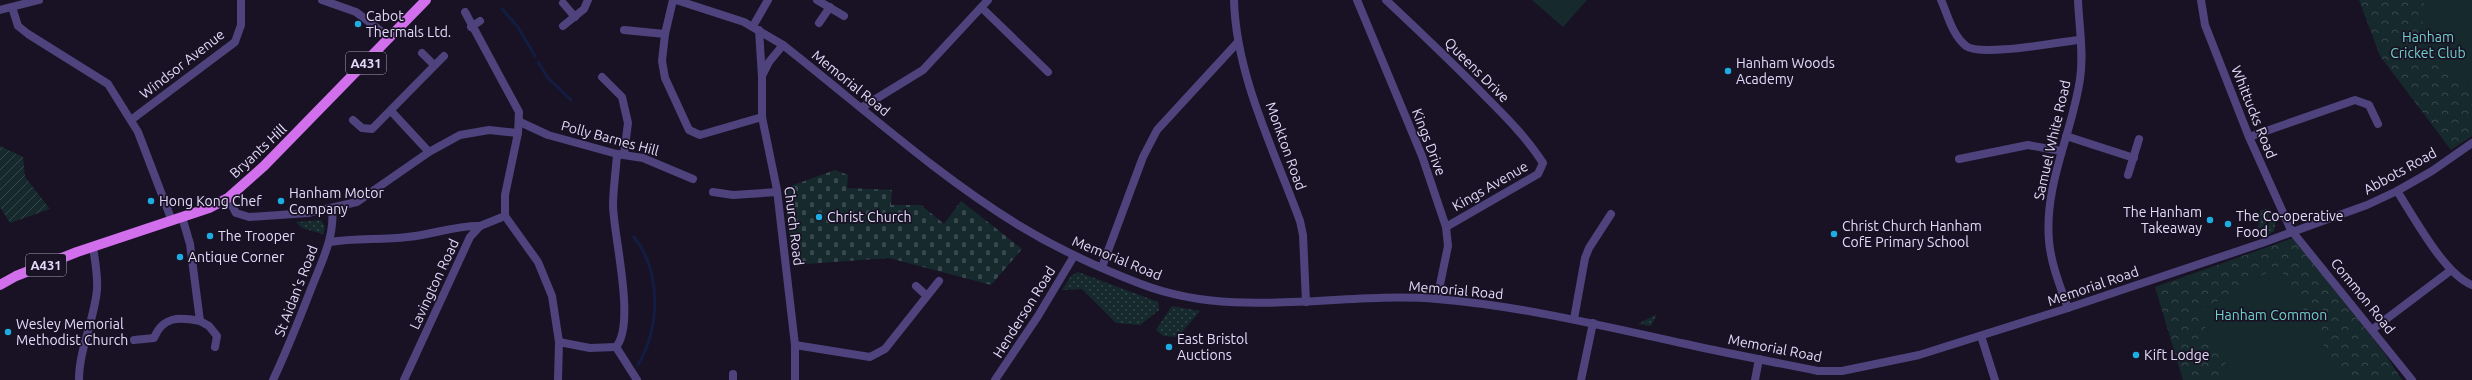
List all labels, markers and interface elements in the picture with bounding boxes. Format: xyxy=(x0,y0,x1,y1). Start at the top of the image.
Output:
place label: Cabot Thermals Ltd. xyxy=(366,8,451,40)
marker: Cabot Thermals Ltd. xyxy=(353,19,363,29)
street label: Windsor Avenue xyxy=(137,26,227,102)
park label: Hanham Cricket Club xyxy=(2390,29,2466,61)
street label: Queens Drive xyxy=(1441,34,1513,106)
street label: Memorial Road xyxy=(809,47,893,119)
road number: A431 xyxy=(346,52,386,74)
place label: Hanham Woods Academy xyxy=(1736,55,1835,87)
street label: Whittucks Road xyxy=(2228,63,2280,161)
marker: Hanham Woods Academy xyxy=(1723,66,1733,76)
street label: Samuel White Road xyxy=(2030,79,2074,201)
street label: Monkton Road xyxy=(1263,100,1309,192)
street label: Kings Drive xyxy=(1409,106,1449,178)
street label: Polly Barnes Hill xyxy=(559,117,661,159)
street label: Bryants Hill xyxy=(226,120,290,181)
street label: Abbots Road xyxy=(2361,144,2439,198)
street label: Kings Avenue xyxy=(1449,158,1531,214)
place label: Hanham Motor Company xyxy=(289,185,384,217)
street label: Church Road xyxy=(781,185,807,267)
place label: Hong Kong Chef xyxy=(159,193,262,209)
marker: Hong Kong Chef xyxy=(146,196,156,206)
marker: Hanham Motor Company xyxy=(276,196,286,206)
place label: The Hanham Takeaway xyxy=(2123,204,2202,236)
place label: The Co-operative Food xyxy=(2236,208,2344,240)
place label: Christ Church xyxy=(827,209,911,225)
marker: Christ Church xyxy=(814,212,824,222)
marker: The Hanham Takeaway xyxy=(2205,215,2215,225)
place label: Christ Church Hanham CofE Primary School xyxy=(1842,218,1982,250)
marker: The Co-operative Food xyxy=(2223,219,2233,229)
place label: The Trooper xyxy=(218,228,296,244)
marker: Christ Church Hanham CofE Primary School xyxy=(1829,229,1839,239)
marker: The Trooper xyxy=(205,231,215,241)
street label: Memorial Road xyxy=(1070,233,1164,283)
street label: Lavington Road xyxy=(406,236,462,332)
street label: St Aidan's Road xyxy=(271,243,321,339)
place label: Antique Corner xyxy=(188,249,285,265)
marker: Antique Corner xyxy=(175,252,185,262)
road number: A431 xyxy=(26,254,66,276)
street label: Common Road xyxy=(2328,255,2398,337)
street label: Henderson Road xyxy=(990,263,1058,361)
street label: Memorial Road xyxy=(2045,263,2141,309)
street label: Memorial Road xyxy=(1408,278,1504,302)
park label: Hanham Common xyxy=(2215,307,2327,323)
place label: Wesley Memorial Methodist Church xyxy=(16,316,128,348)
marker: Wesley Memorial Methodist Church xyxy=(3,327,13,337)
place label: East Bristol Auctions xyxy=(1177,331,1248,363)
street label: Memorial Road xyxy=(1727,331,1823,365)
marker: East Bristol Auctions xyxy=(1164,342,1174,352)
place label: Kift Lodge xyxy=(2144,347,2210,363)
marker: Kift Lodge xyxy=(2131,350,2141,360)

